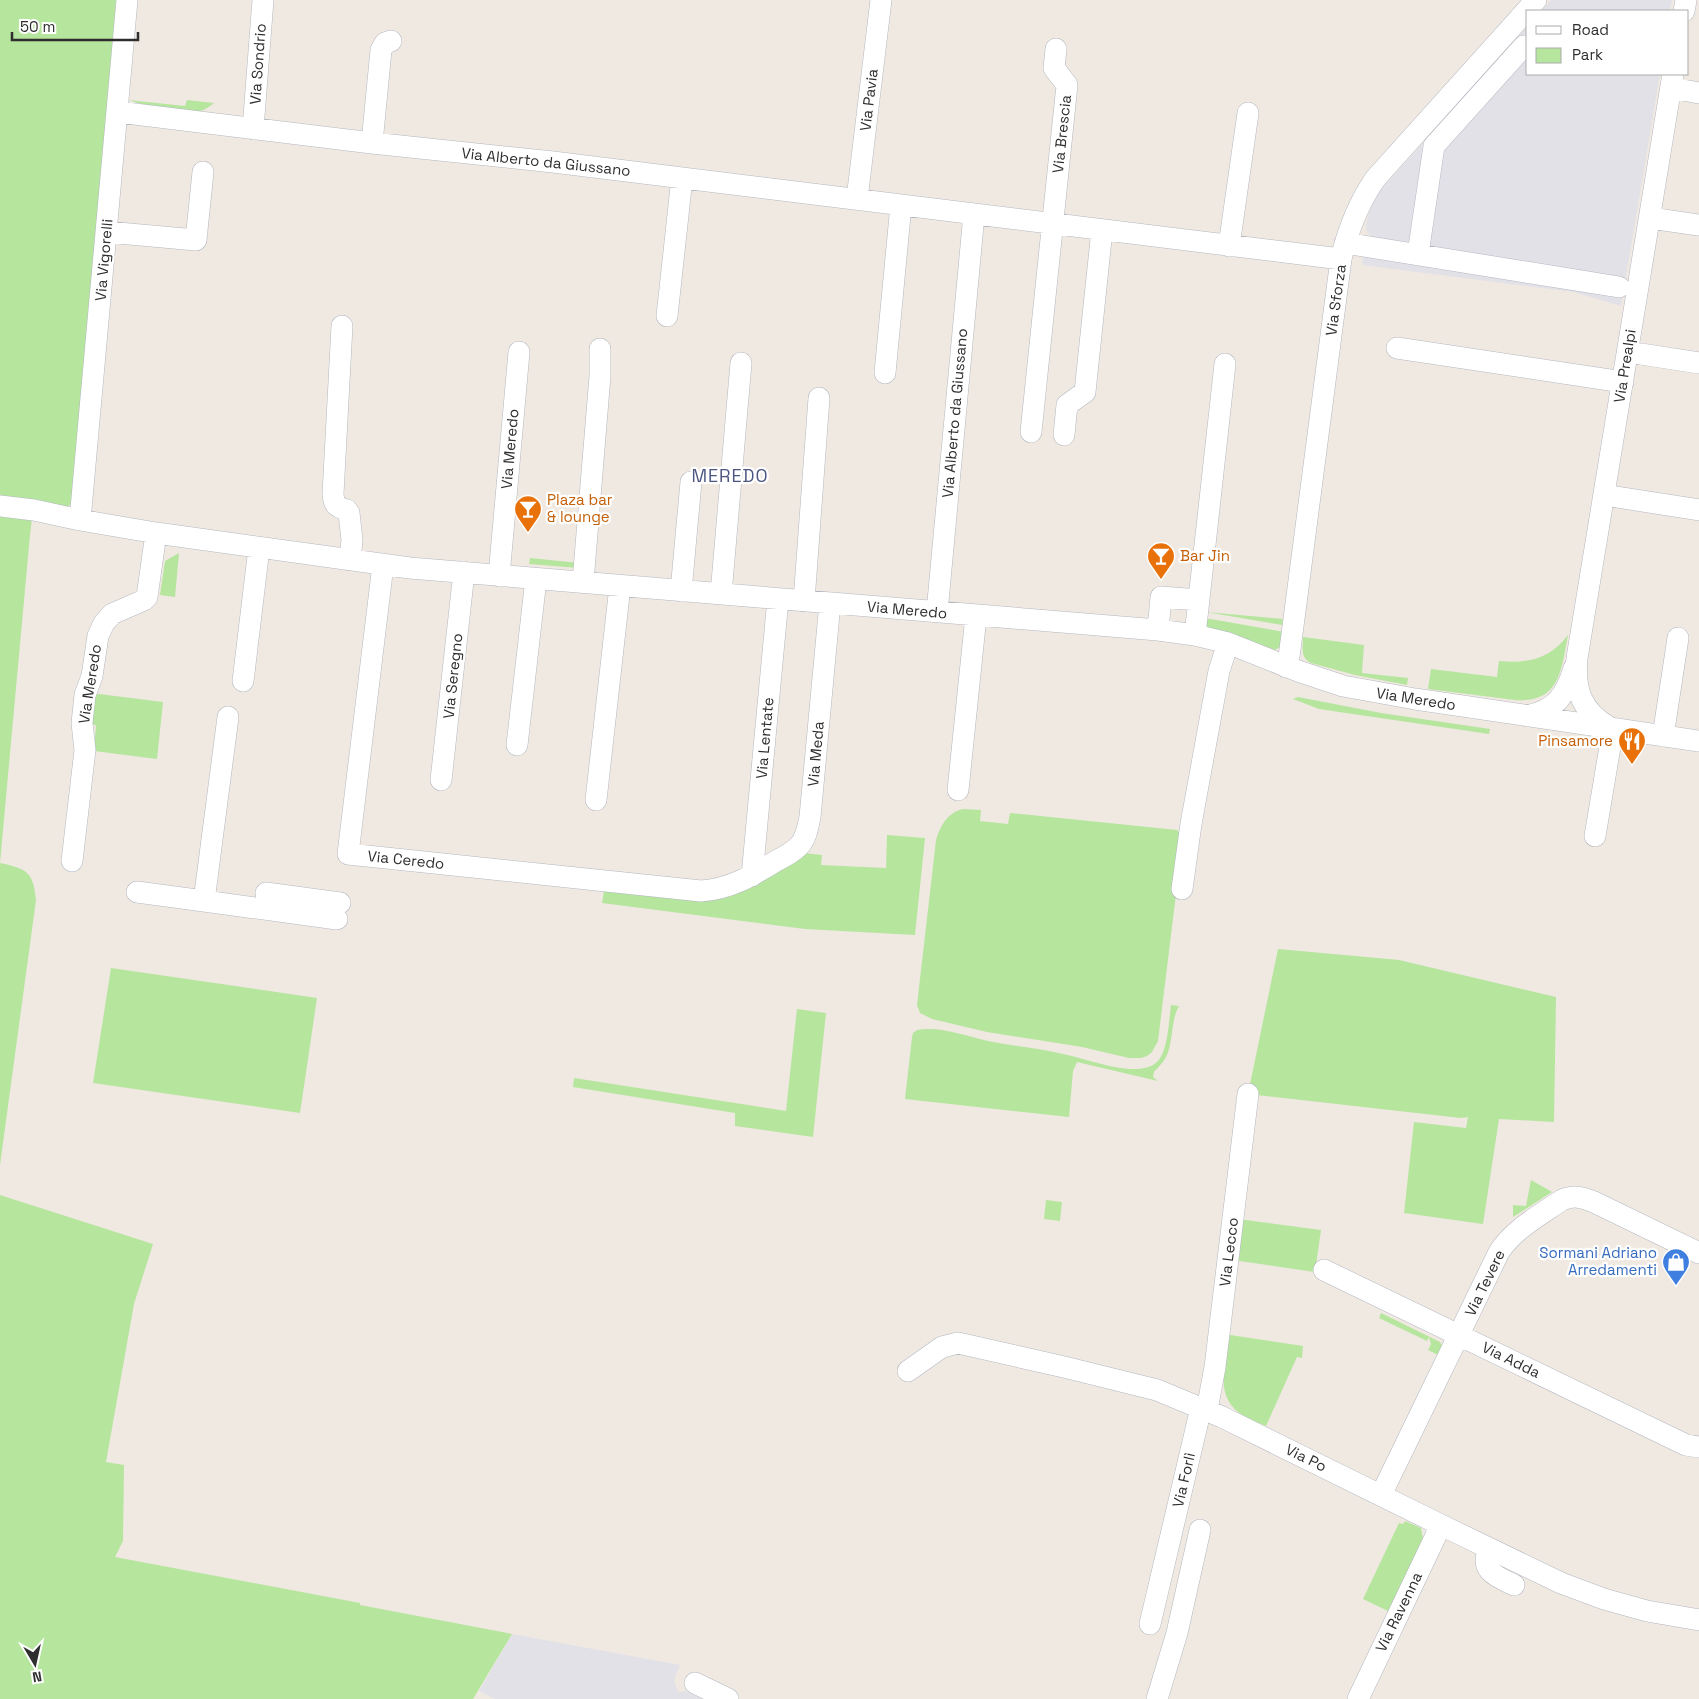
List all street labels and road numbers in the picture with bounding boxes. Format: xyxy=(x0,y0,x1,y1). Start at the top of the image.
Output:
street label: Via Sondrio xyxy=(245,23,270,105)
street label: Via Pavia xyxy=(855,67,882,132)
street label: Via Brescia xyxy=(1048,93,1075,174)
street label: Via Alberto da Giussano xyxy=(460,143,632,180)
street label: Via Vigorelli xyxy=(90,218,117,302)
street label: Via Sforza xyxy=(1321,262,1350,337)
street label: Via Alberto da Giussano xyxy=(938,327,971,498)
street label: Via Prealpi xyxy=(1609,328,1640,404)
street label: Via Meredo xyxy=(497,408,522,490)
street label: Via Meredo xyxy=(866,597,948,622)
street label: Via Seregno xyxy=(439,632,466,720)
street label: Via Meredo xyxy=(74,643,105,725)
street label: Via Meredo xyxy=(1375,683,1457,714)
street label: Via Lentate xyxy=(751,696,778,780)
street label: Via Meda xyxy=(803,720,828,787)
street label: Via Ceredo xyxy=(367,846,445,873)
street label: Via Lecco xyxy=(1215,1216,1242,1288)
street label: Via Tevere xyxy=(1460,1246,1509,1319)
street label: Via Adda xyxy=(1479,1337,1544,1382)
street label: Via Po xyxy=(1283,1439,1330,1476)
street label: Via Forlì xyxy=(1168,1451,1199,1509)
street label: Via Ravenna xyxy=(1371,1568,1426,1655)

